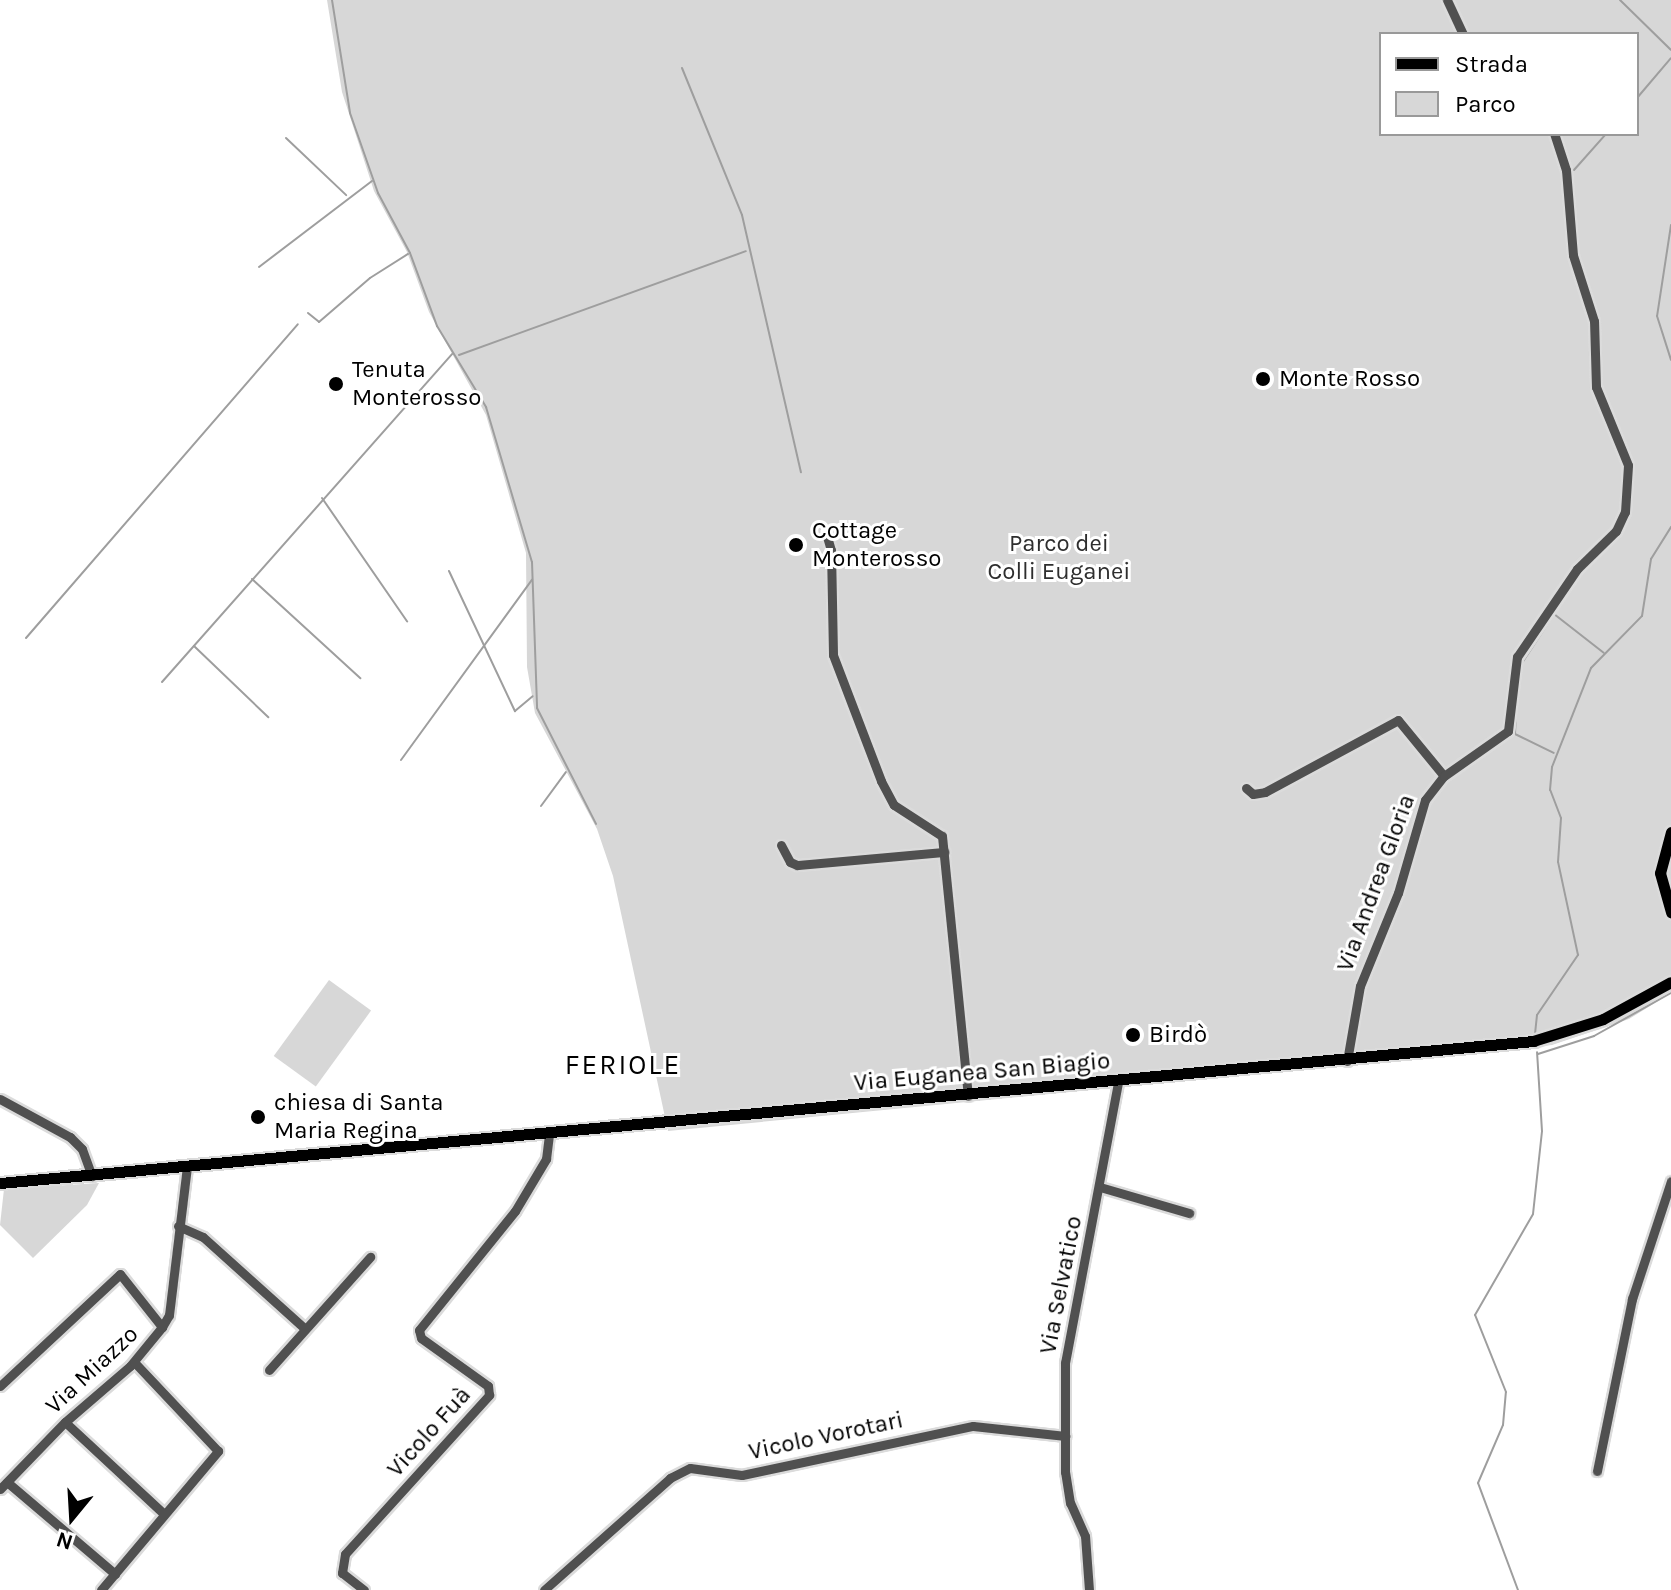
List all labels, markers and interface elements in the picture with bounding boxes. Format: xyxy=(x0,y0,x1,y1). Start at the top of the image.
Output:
legend xyxy=(1379,32,1639,136)
text: Strada xyxy=(1455,50,1528,78)
text: Parco xyxy=(1455,90,1516,118)
place label: Tenuta Monterosso xyxy=(352,356,481,412)
place label: Monte Rosso xyxy=(1279,365,1420,393)
marker: Monte Rosso xyxy=(1254,370,1272,388)
marker: Tenuta Monterosso xyxy=(327,375,345,393)
place label: Cottage Monterosso xyxy=(812,517,941,573)
park label: Parco dei Colli Euganei xyxy=(988,530,1130,586)
marker: Cottage Monterosso xyxy=(787,536,805,554)
street label: Via Andrea Gloria xyxy=(1331,791,1421,975)
place label: Birdò xyxy=(1149,1021,1207,1049)
marker: Birdò xyxy=(1124,1026,1142,1044)
street label: Via Euganea San Biagio xyxy=(853,1046,1111,1098)
district label: FERIOLE xyxy=(565,1048,681,1082)
place label: chiesa di Santa Maria Regina xyxy=(274,1089,443,1145)
marker: chiesa di Santa Maria Regina xyxy=(249,1108,267,1126)
street label: Via Selvatico xyxy=(1034,1214,1088,1356)
street label: Via Miazzo xyxy=(40,1320,144,1420)
street label: Vicolo Fuà xyxy=(381,1381,477,1483)
street label: Vicolo Vorotari xyxy=(746,1406,906,1466)
north arrow xyxy=(32,1478,112,1558)
text: N xyxy=(53,1526,76,1556)

